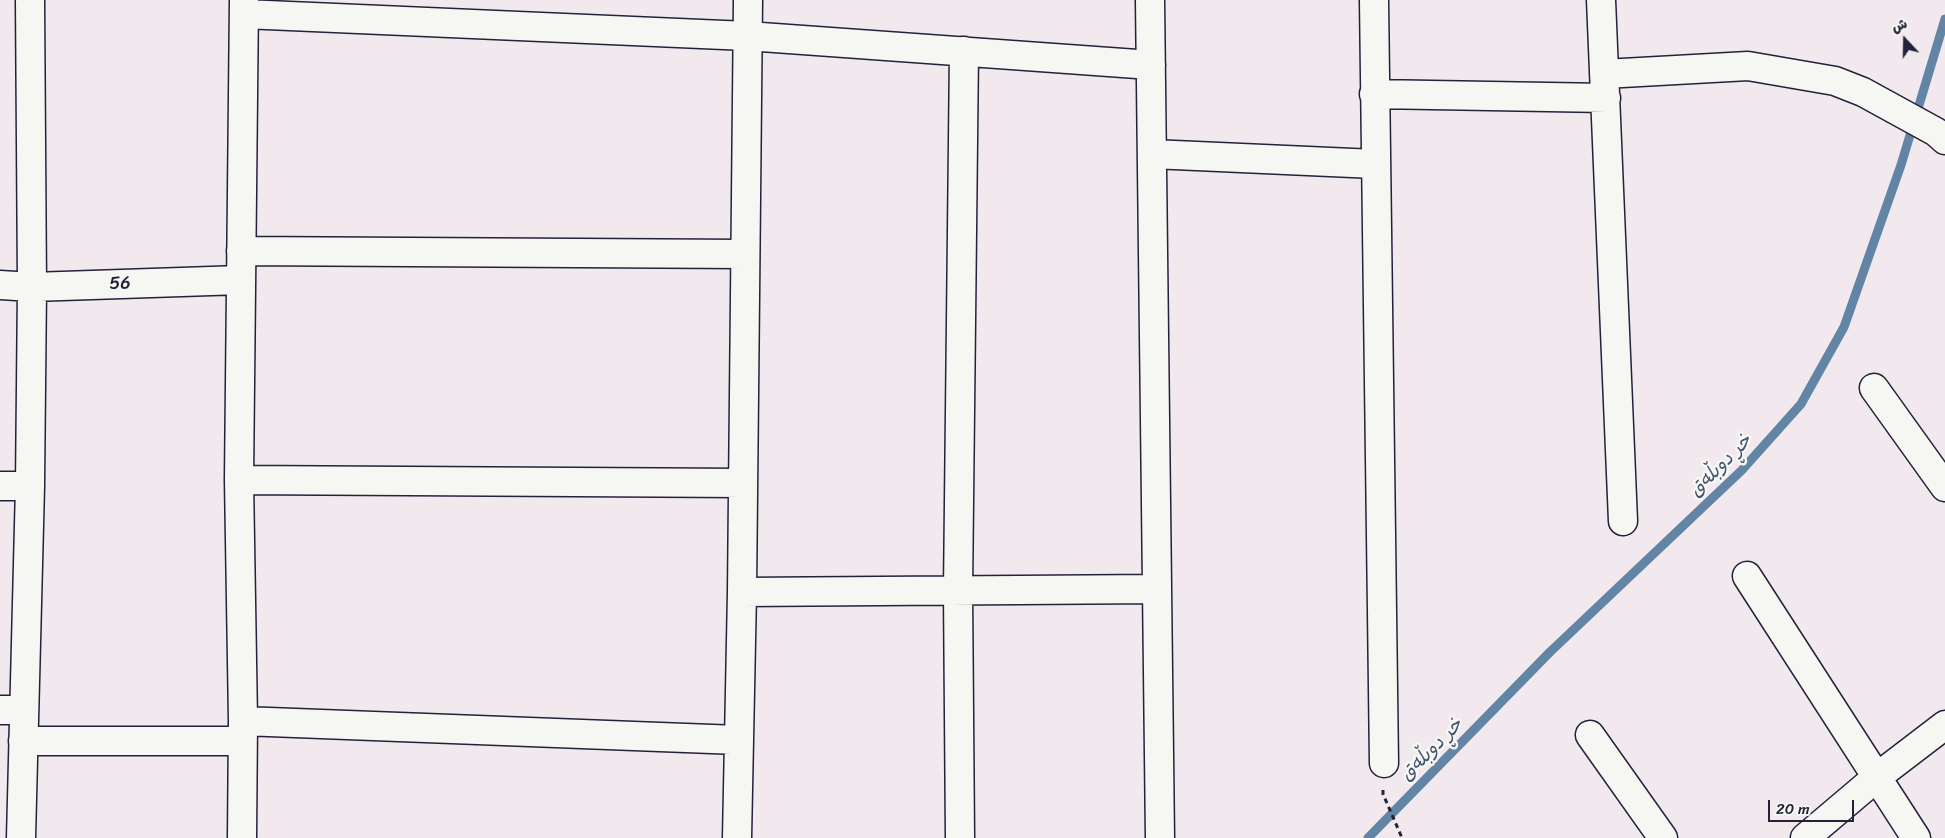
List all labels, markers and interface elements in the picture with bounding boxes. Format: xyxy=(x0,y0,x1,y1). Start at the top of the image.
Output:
text: ش xyxy=(1888,11,1911,40)
north arrow xyxy=(1880,15,1930,65)
street label: 56 xyxy=(109,273,131,295)
water label: خڕ دوبڵەق xyxy=(1685,430,1757,502)
water label: خڕ دوبڵەق xyxy=(1396,714,1468,786)
scale bar xyxy=(1770,790,1856,822)
text: 20 m xyxy=(1776,796,1810,822)

